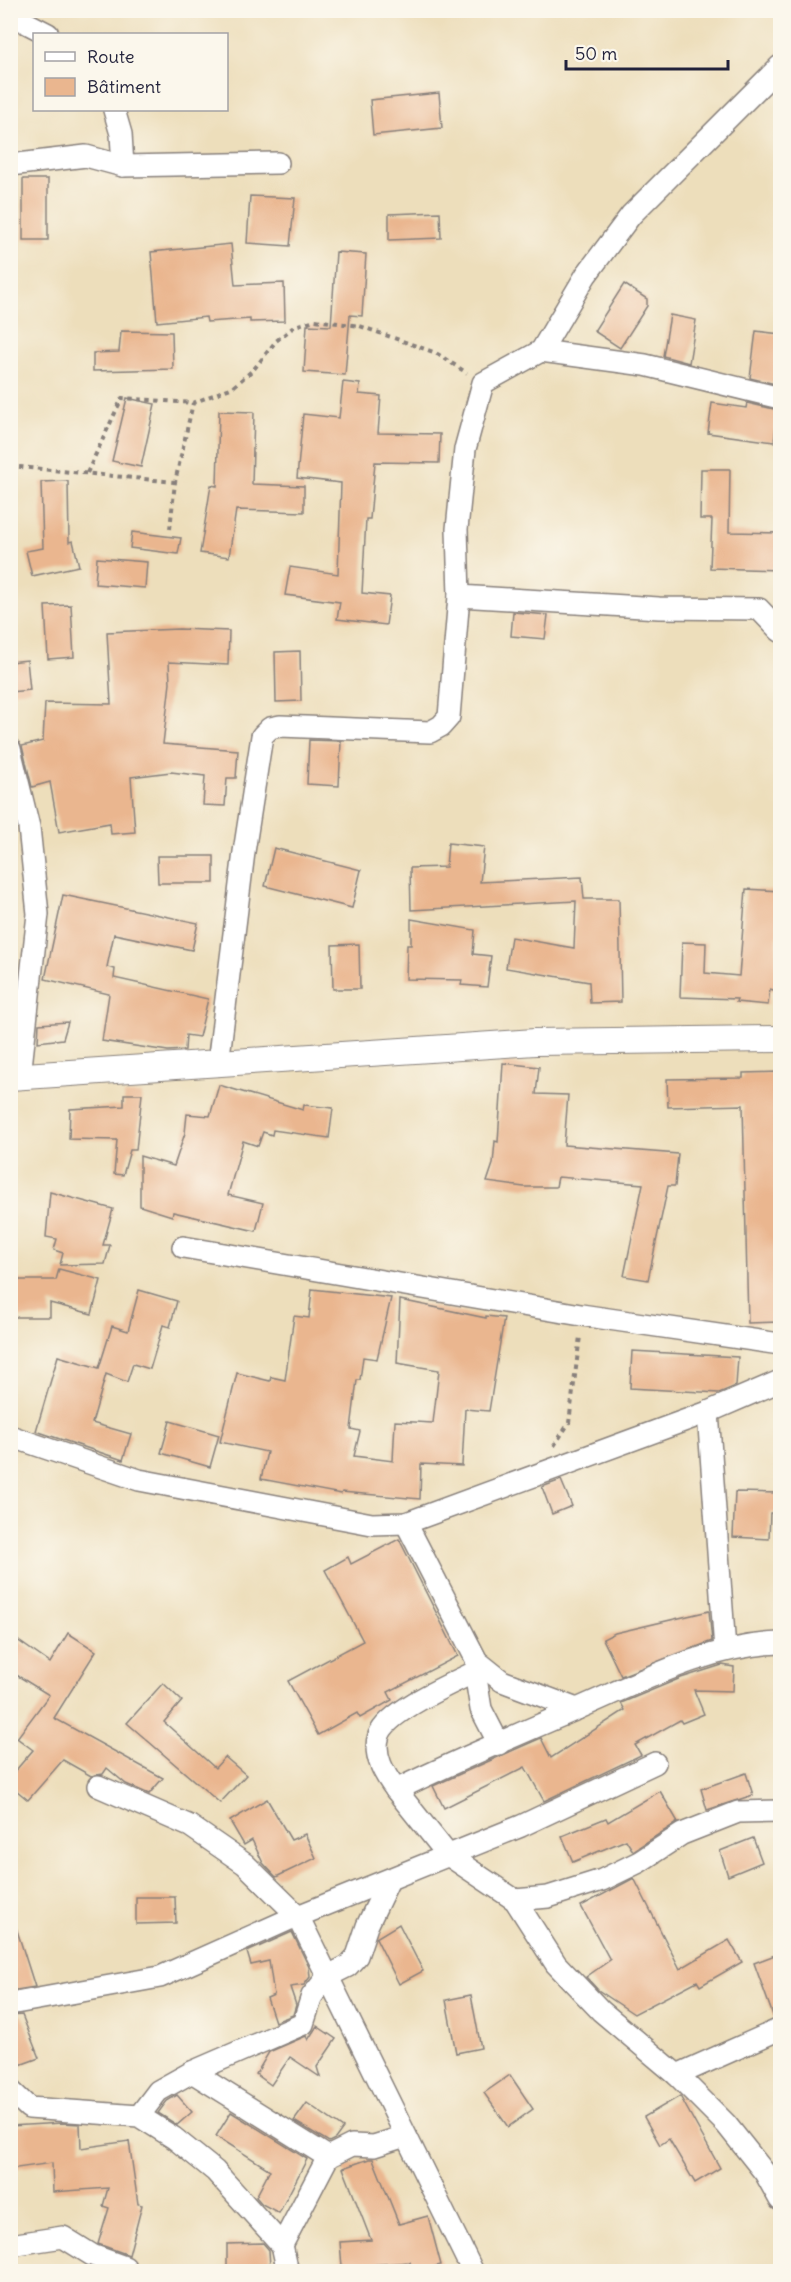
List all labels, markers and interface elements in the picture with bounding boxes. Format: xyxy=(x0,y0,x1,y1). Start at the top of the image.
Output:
legend xyxy=(33,33,228,111)
scale bar xyxy=(566,33,728,71)
text: 50 m xyxy=(575,42,617,65)
text: Route xyxy=(87,45,135,68)
text: Bâtiment xyxy=(87,75,161,98)

